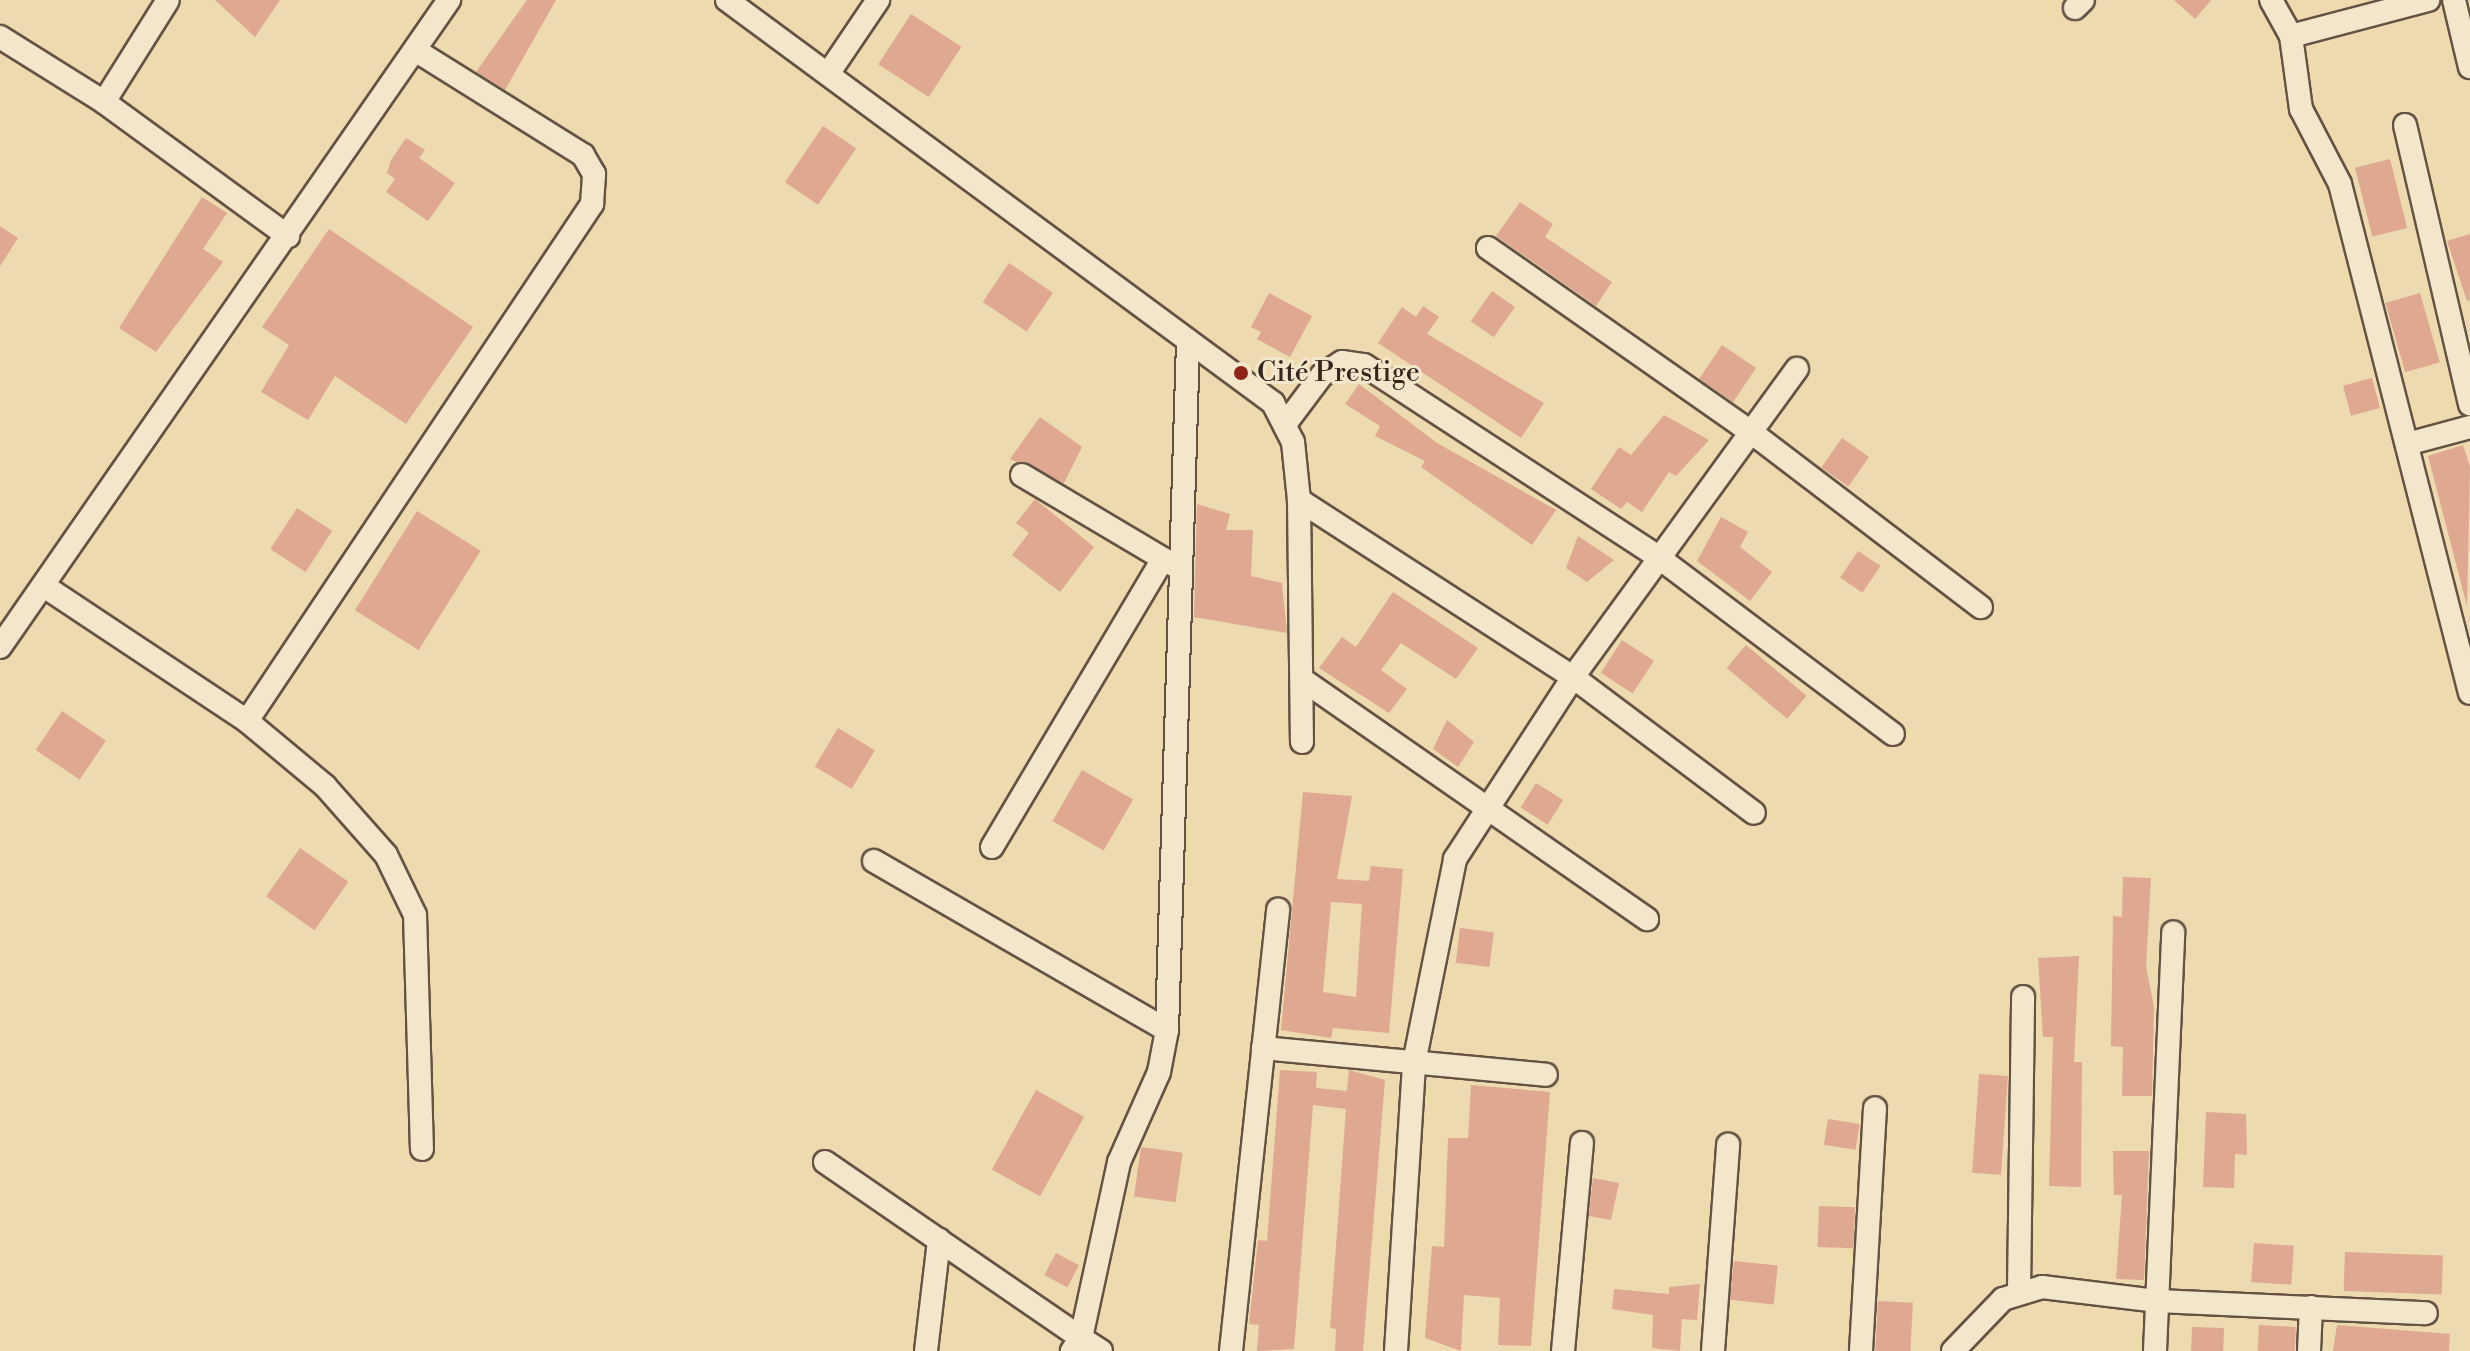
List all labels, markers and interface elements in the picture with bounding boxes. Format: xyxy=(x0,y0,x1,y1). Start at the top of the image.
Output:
place label: Cité Prestige xyxy=(1257,356,1420,390)
marker: Cité Prestige xyxy=(1232,364,1250,382)

